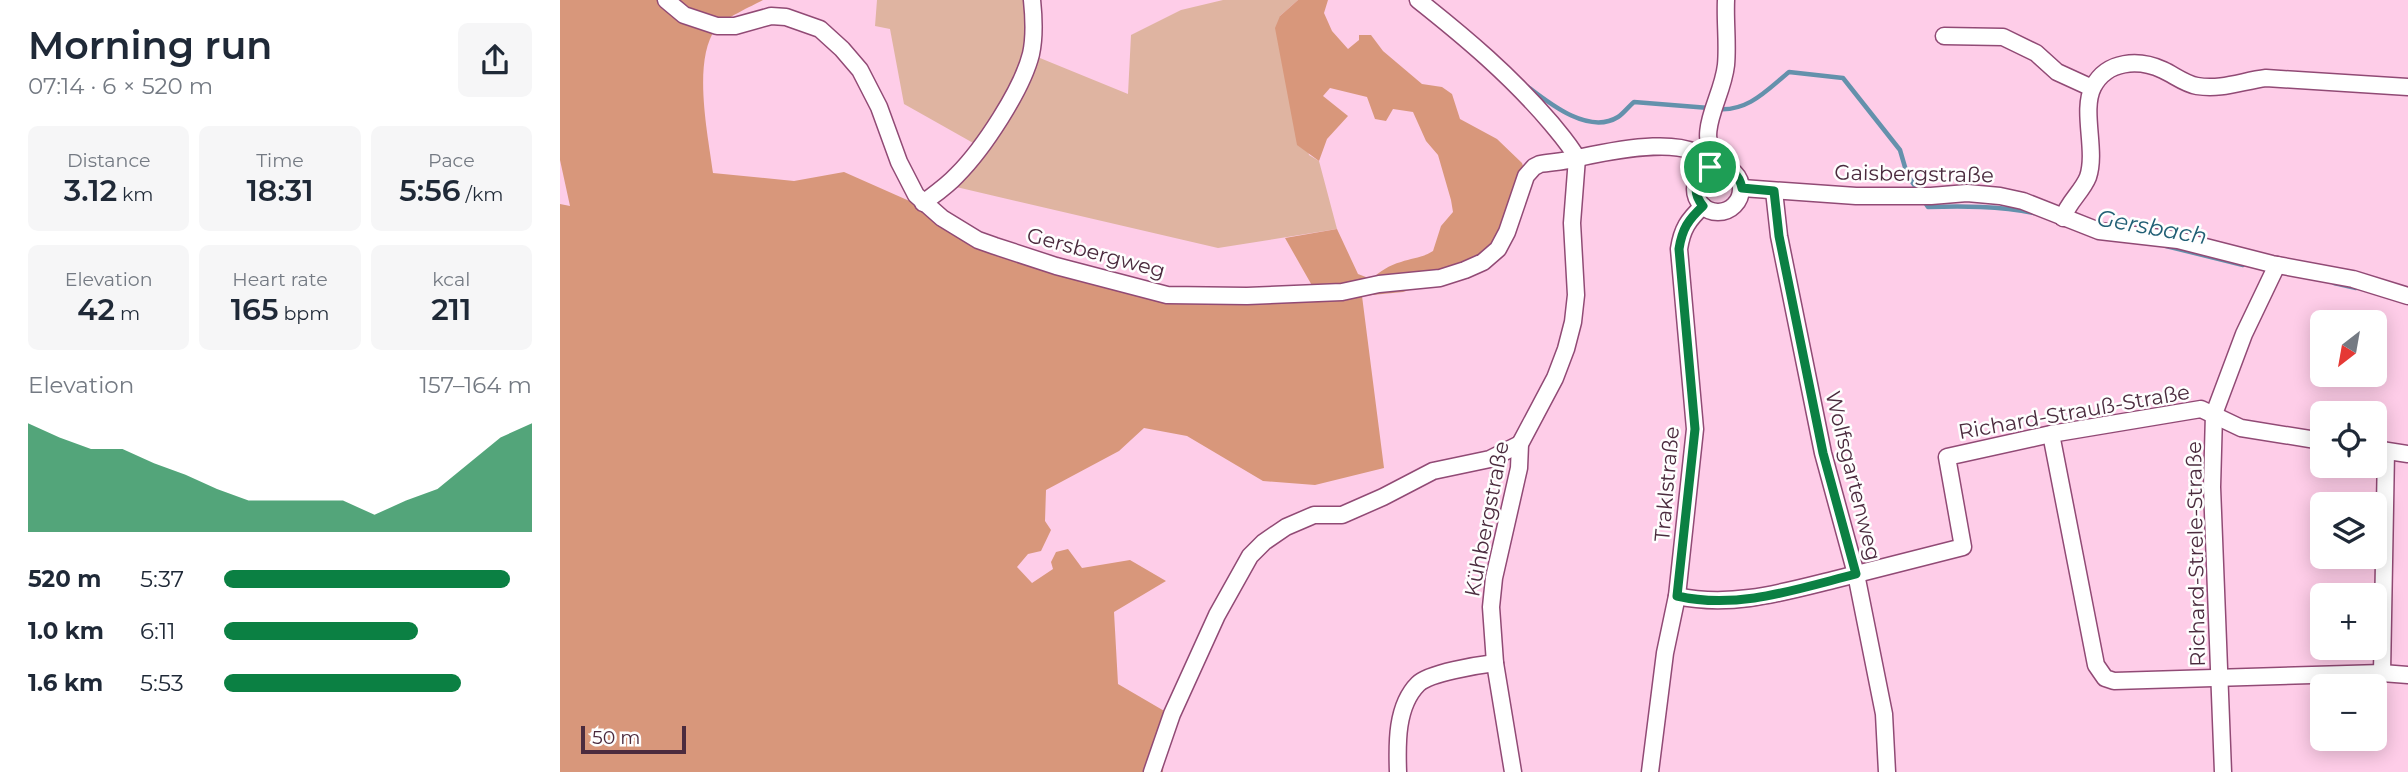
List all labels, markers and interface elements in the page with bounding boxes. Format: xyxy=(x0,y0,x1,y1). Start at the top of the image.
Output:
text: Morning run xyxy=(28,22,272,69)
button: share xyxy=(458,23,532,97)
text: 07:14 · 6 × 520 m xyxy=(28,72,213,100)
pin xyxy=(1680,137,1740,197)
icon: arrive xyxy=(1691,148,1729,186)
text: Distance xyxy=(67,149,150,172)
text: Time xyxy=(256,149,304,172)
text: Pace xyxy=(428,149,475,172)
street label: Gaisbergstraße xyxy=(1834,160,1994,187)
text: 3.12 xyxy=(64,172,117,209)
text: 18:31 xyxy=(246,172,314,209)
text: 5:56 xyxy=(399,172,460,209)
text: km xyxy=(117,183,153,206)
text: /km xyxy=(460,183,503,206)
water label: Gersbach xyxy=(2095,204,2209,250)
street label: Gersbergweg xyxy=(1024,222,1168,283)
text: Elevation xyxy=(65,268,153,291)
text: Heart rate xyxy=(232,268,328,291)
text: kcal xyxy=(432,268,470,291)
text: 42 xyxy=(77,291,115,328)
text: 165 xyxy=(231,291,278,328)
text: 211 xyxy=(431,291,471,328)
text: m xyxy=(115,302,140,325)
text: bpm xyxy=(278,302,329,325)
north arrow xyxy=(2310,310,2387,387)
map controls xyxy=(2310,310,2387,751)
text: Elevation xyxy=(28,371,134,399)
text: 157–164 m xyxy=(420,371,532,399)
street label: Richard-Strauß-Straße xyxy=(1956,379,2192,444)
street label: Wolfsgartenweg xyxy=(1820,388,1887,563)
button: locate xyxy=(2310,401,2387,478)
street label: Traklstraße xyxy=(1649,425,1684,543)
street label: Kühbergstraße xyxy=(1459,439,1514,599)
street label: Richard-Strele-Straße xyxy=(2181,441,2210,667)
button: layers xyxy=(2310,492,2387,569)
text: 520 m xyxy=(28,565,101,593)
text: 5:37 xyxy=(140,565,184,593)
button: + xyxy=(2310,583,2387,660)
text: 1.0 km xyxy=(28,617,104,645)
text: 6:11 xyxy=(140,617,176,645)
text: 1.6 km xyxy=(28,669,103,697)
text: 5:53 xyxy=(140,669,184,697)
button: − xyxy=(2310,674,2387,751)
scale bar xyxy=(581,723,686,755)
text: 50 m xyxy=(592,726,640,749)

